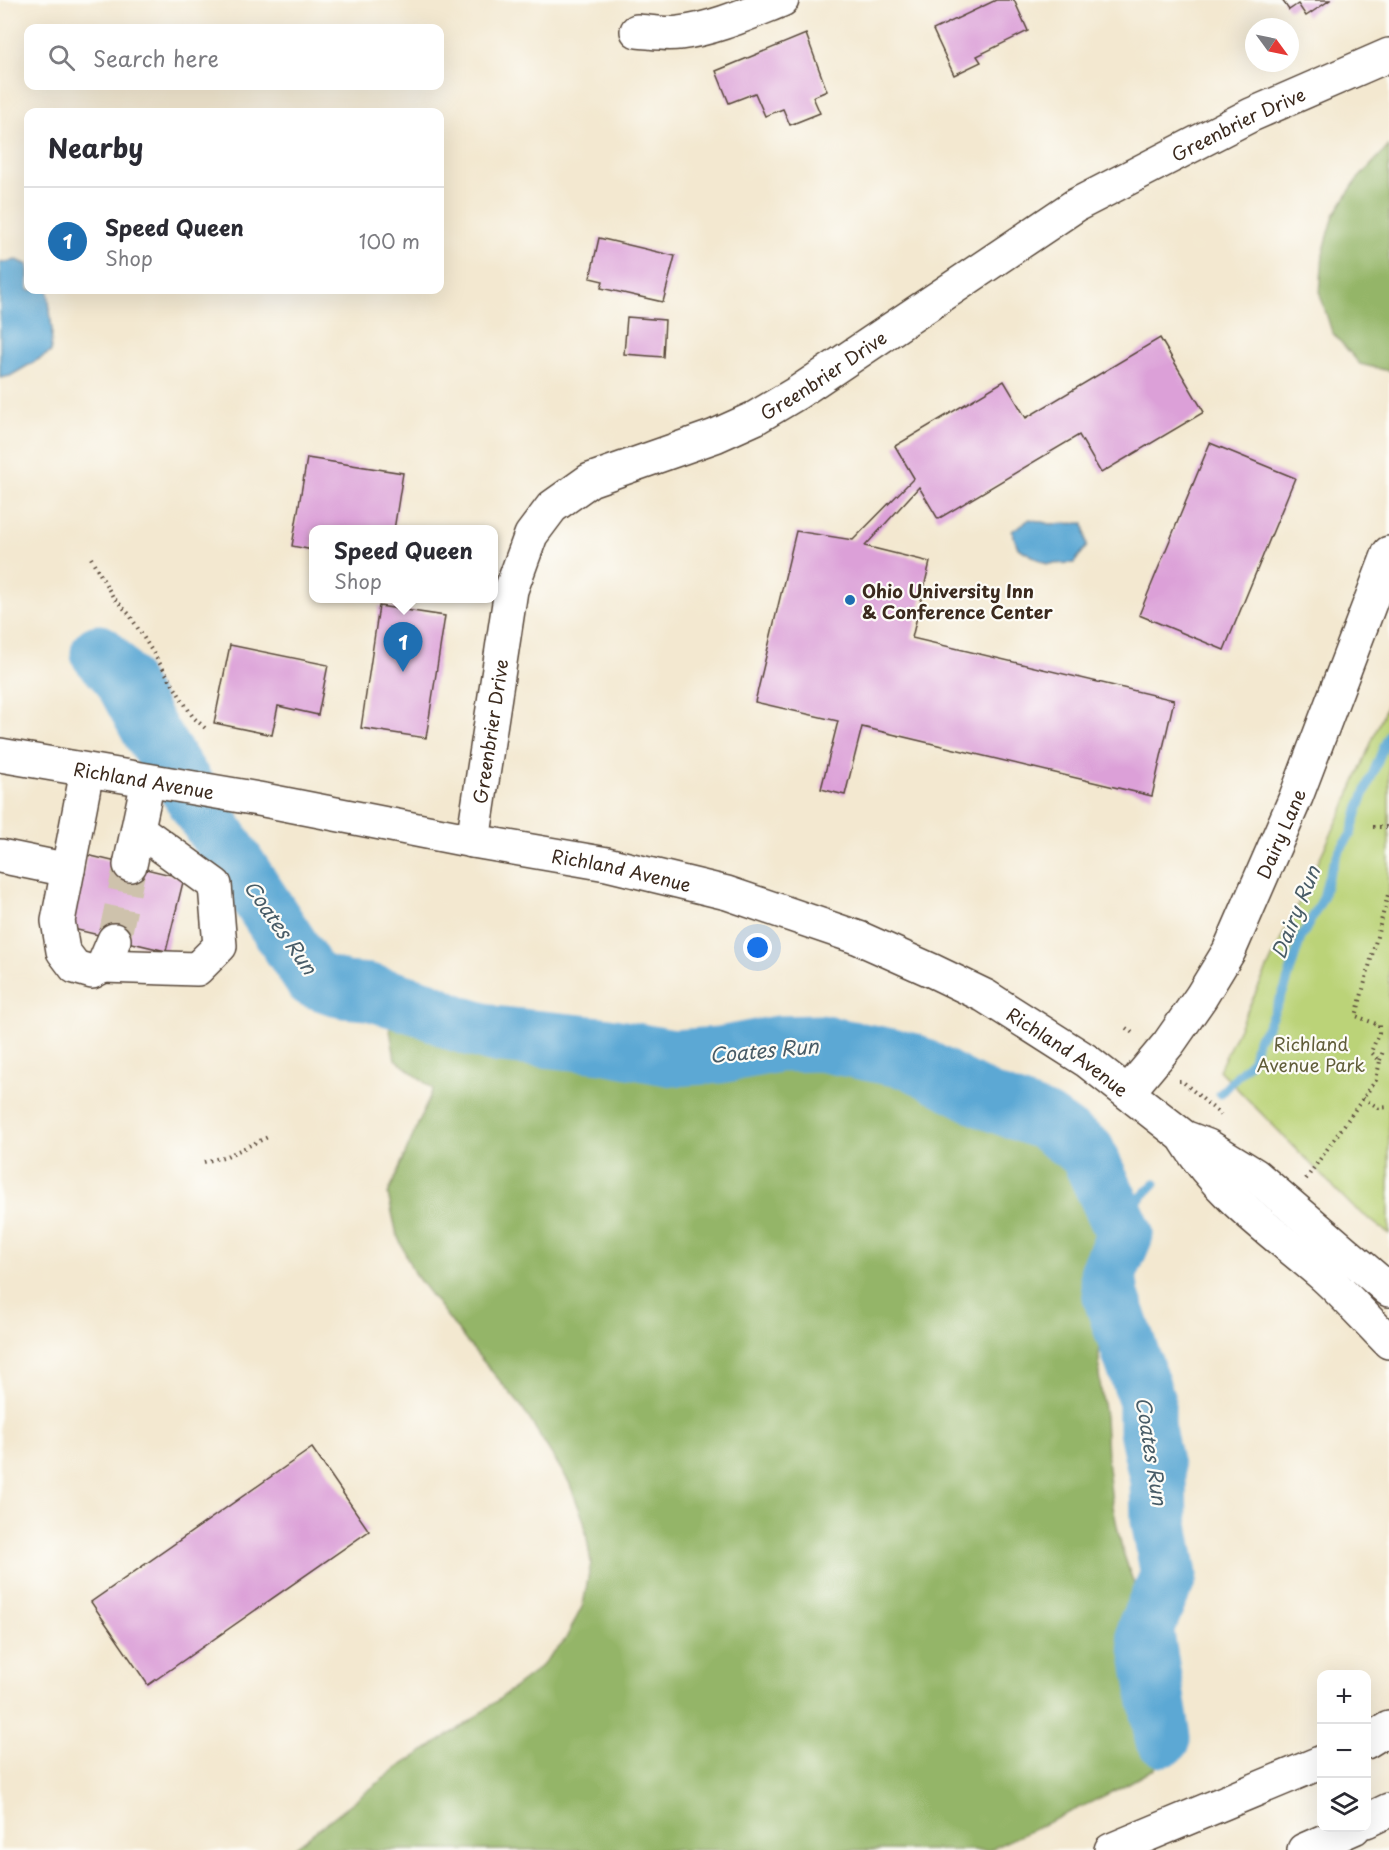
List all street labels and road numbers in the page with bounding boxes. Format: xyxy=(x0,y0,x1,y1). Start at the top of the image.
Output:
street label: Greenbrier Drive xyxy=(1166,80,1309,168)
street label: Greenbrier Drive xyxy=(755,323,891,426)
street label: Greenbrier Drive xyxy=(465,657,514,806)
street label: Richland Avenue xyxy=(72,754,216,805)
street label: Dairy Lane xyxy=(1249,785,1312,883)
street label: Richland Avenue xyxy=(550,841,694,897)
street label: Richland Avenue xyxy=(1002,1000,1135,1102)

